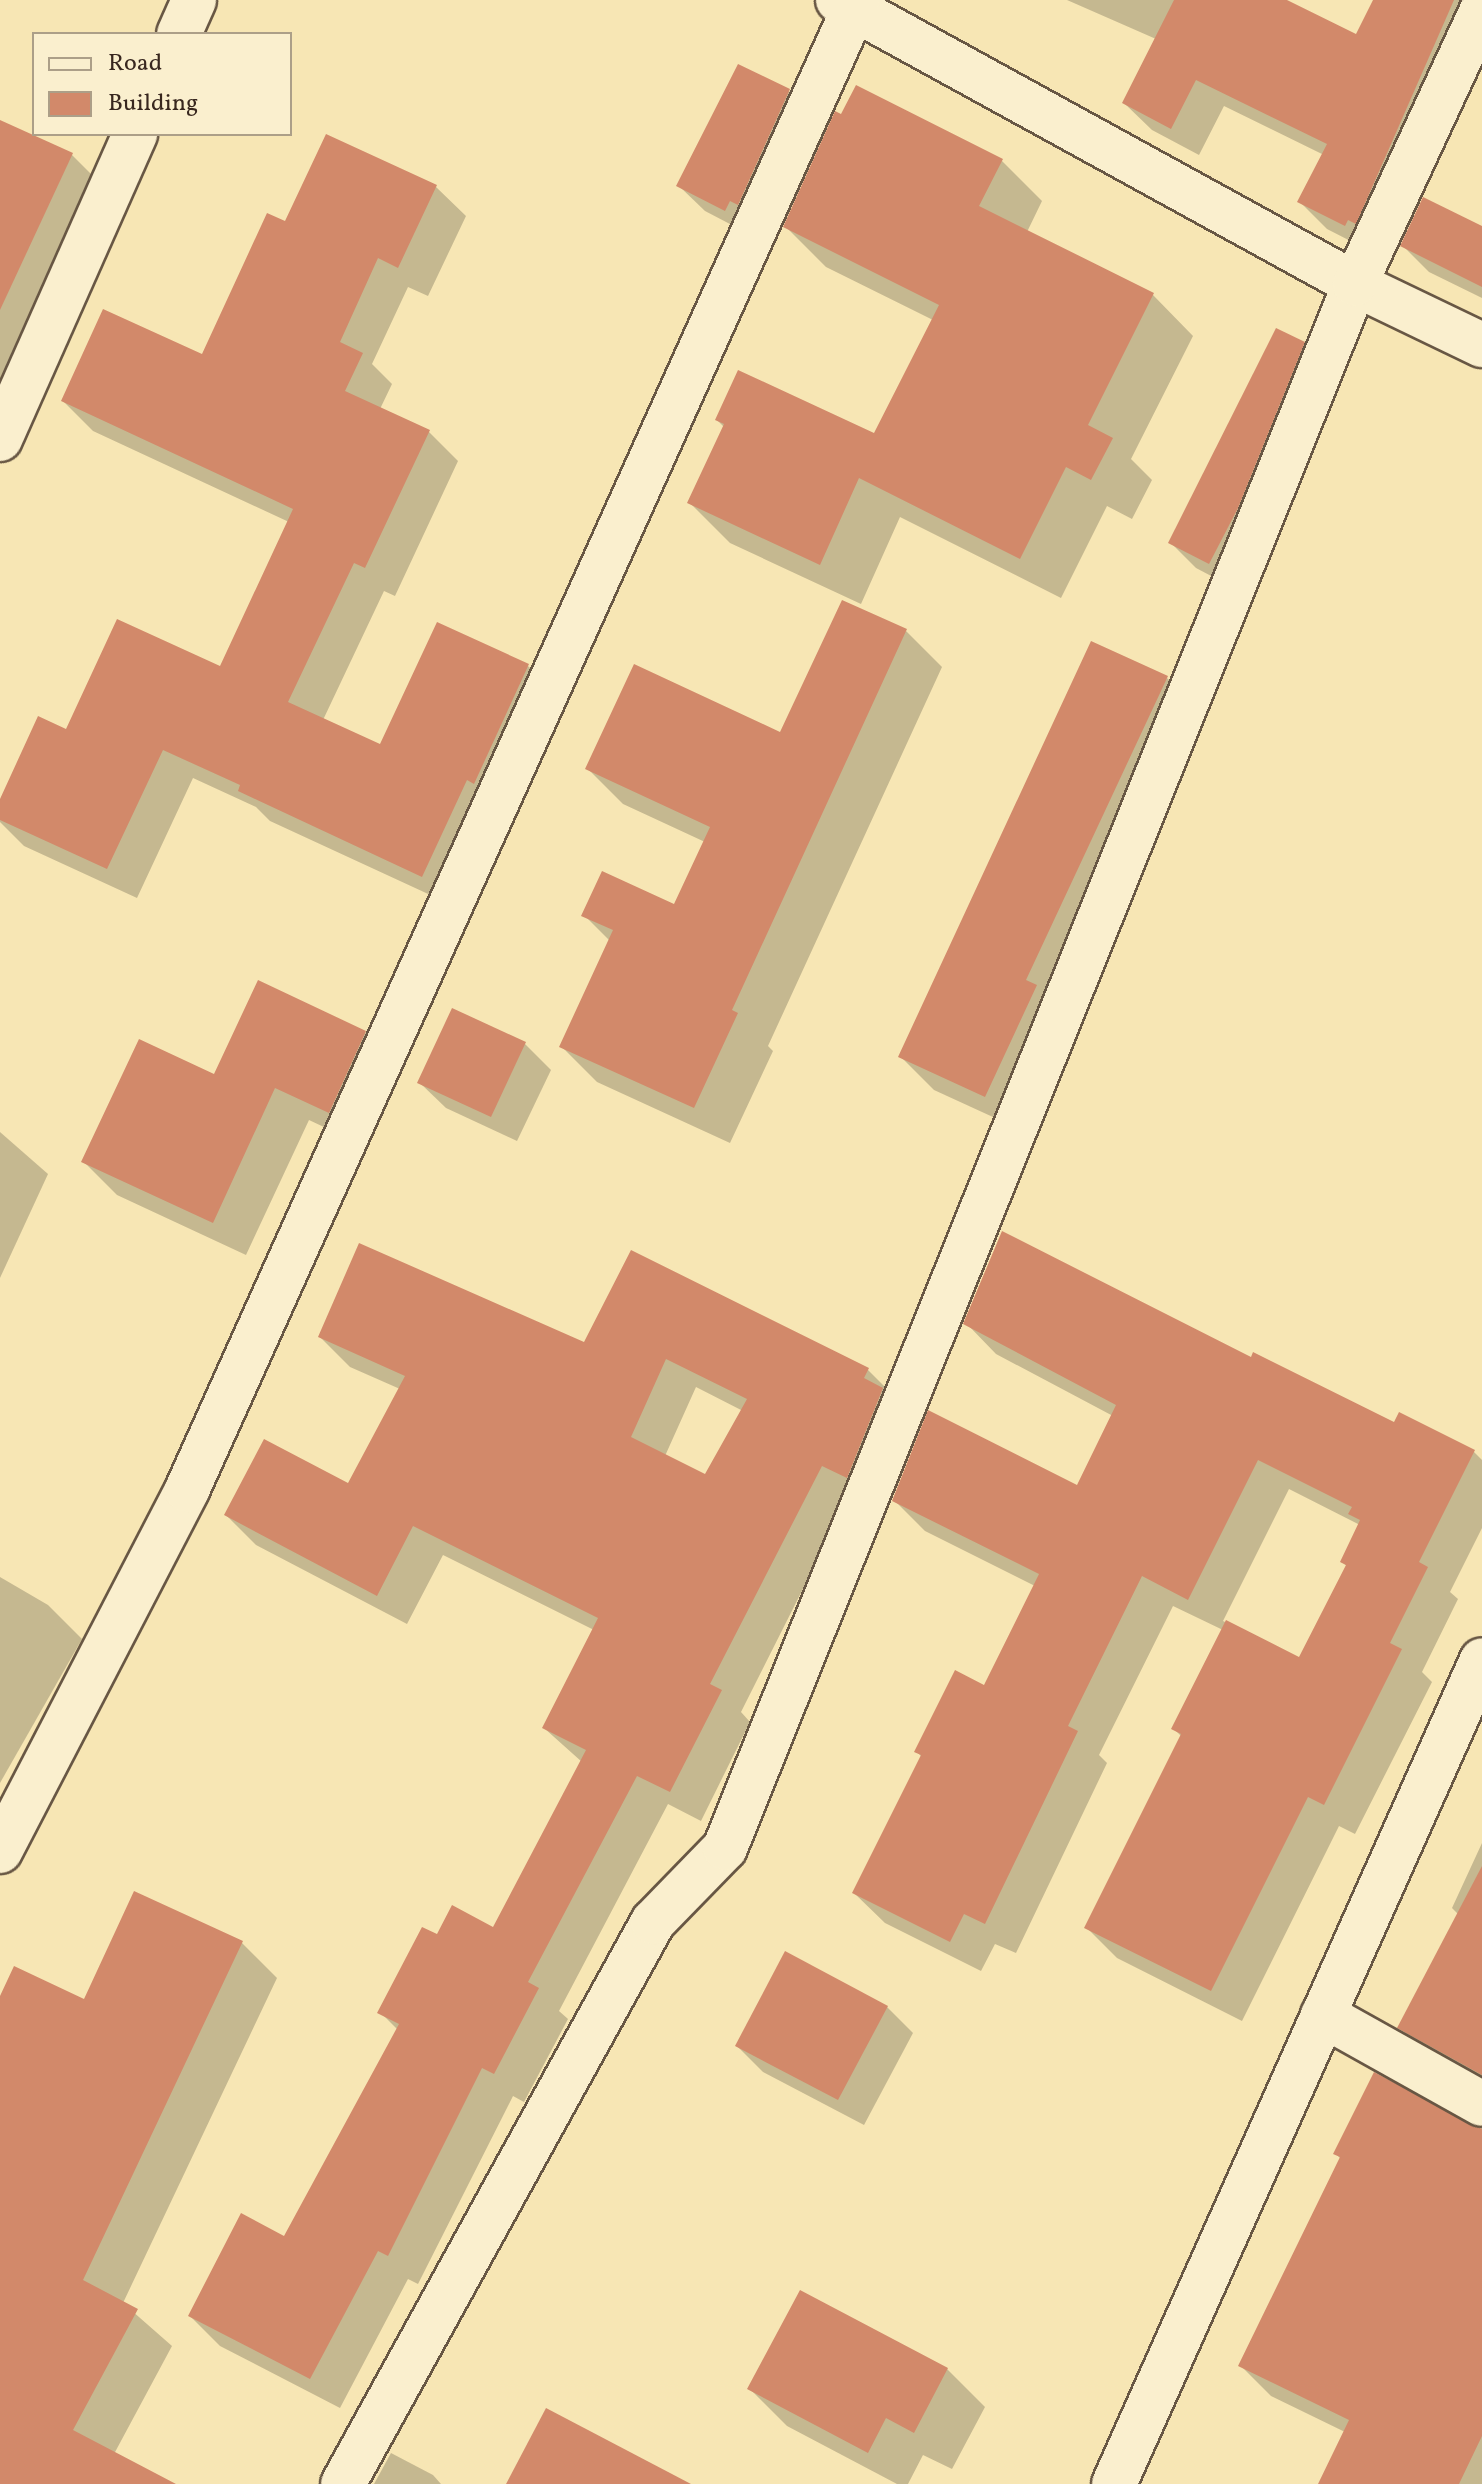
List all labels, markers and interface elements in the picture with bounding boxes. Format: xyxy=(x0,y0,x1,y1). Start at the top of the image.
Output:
legend xyxy=(32,32,292,136)
text: Road xyxy=(108,47,162,81)
text: Building xyxy=(108,87,198,121)

